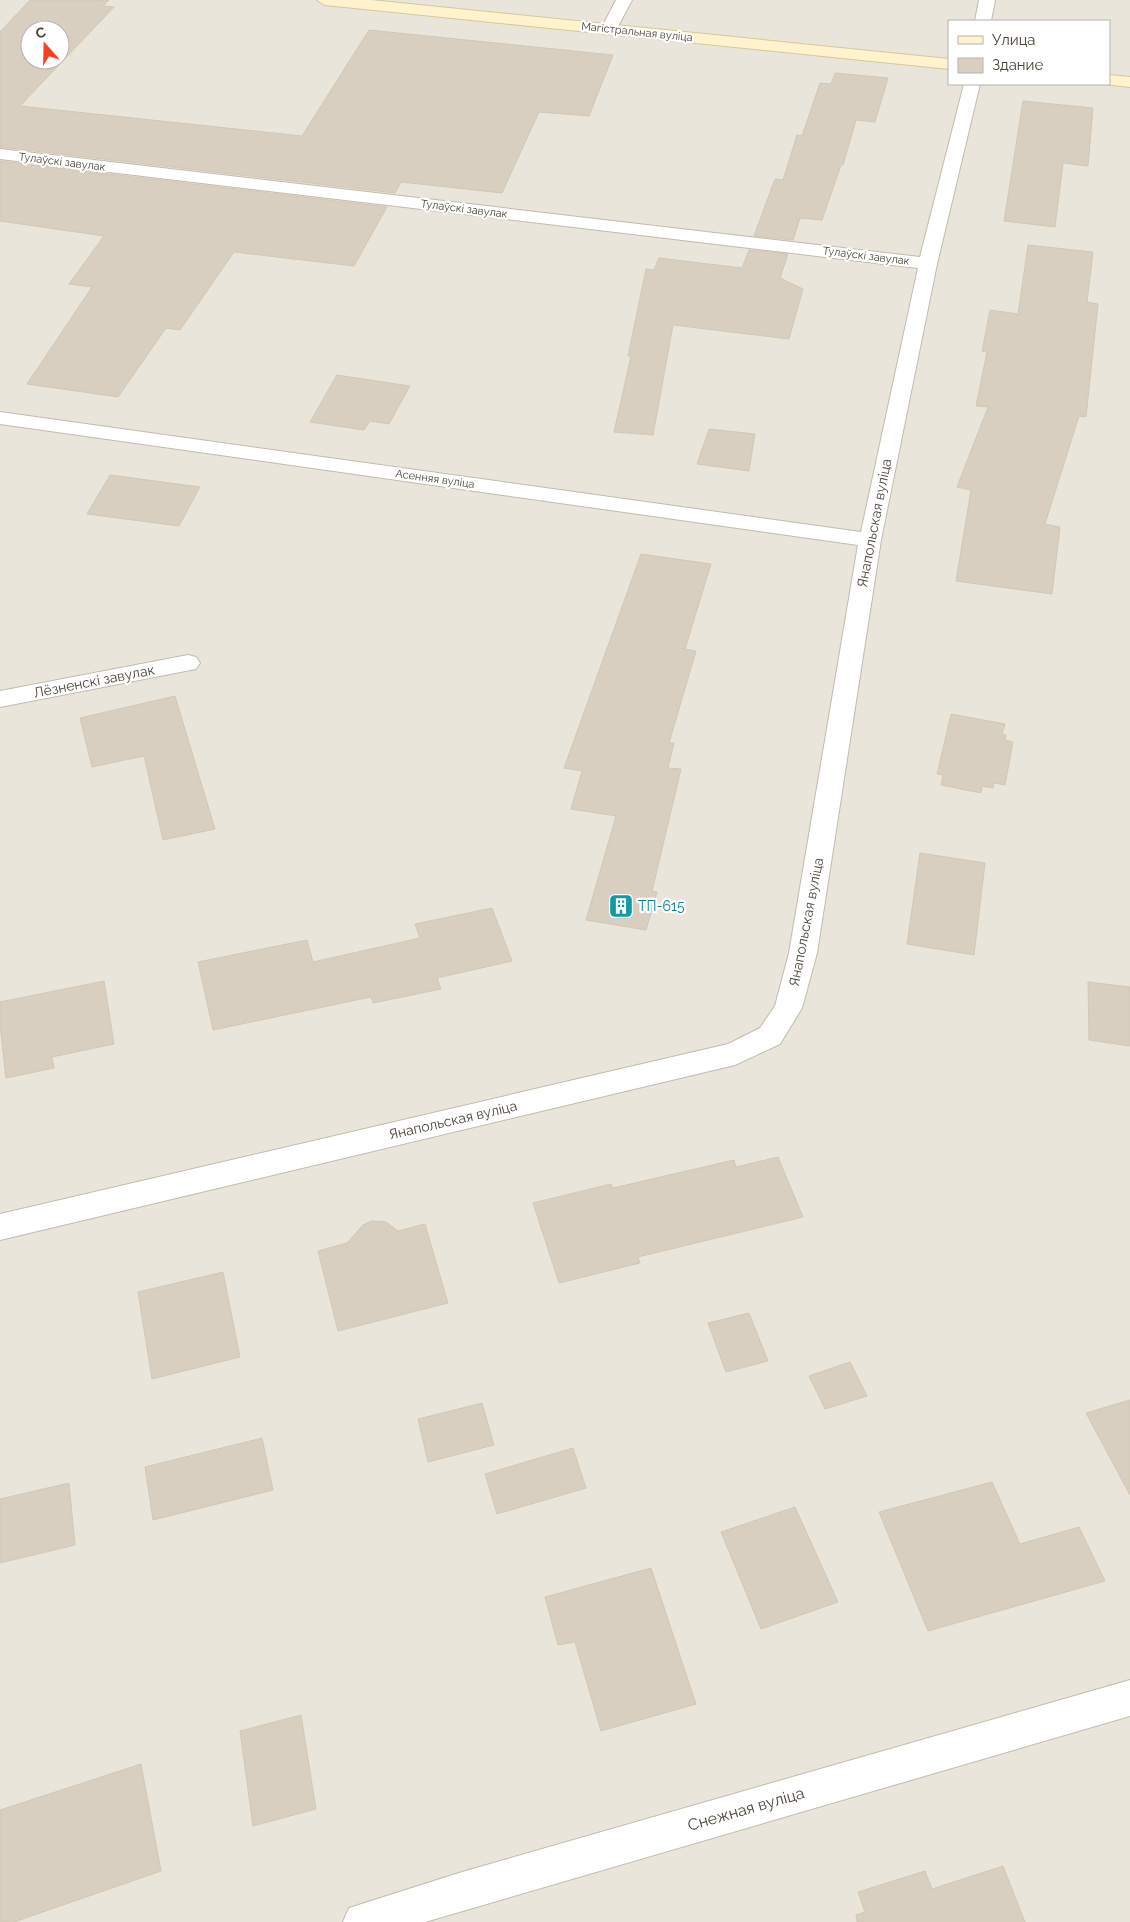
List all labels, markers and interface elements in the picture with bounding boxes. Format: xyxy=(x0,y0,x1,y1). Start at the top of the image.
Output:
north arrow xyxy=(20,20,70,70)
street label: Магістральная вуліца xyxy=(581,20,693,44)
legend xyxy=(948,20,1110,85)
text: С xyxy=(33,23,48,42)
text: Улица xyxy=(992,31,1036,49)
text: Здание xyxy=(992,56,1044,74)
street label: Тулаўскі завулак xyxy=(18,150,106,174)
street label: Тулаўскі завулак xyxy=(420,197,508,221)
street label: Тулаўскі завулак xyxy=(822,244,910,268)
street label: Янапольская вуліца xyxy=(854,457,894,589)
street label: Асенняя вуліца xyxy=(395,467,475,491)
street label: Лёзненскі завулак xyxy=(32,661,156,701)
street label: Янапольская вуліца xyxy=(786,856,826,988)
building icon: ТП-615 xyxy=(608,893,634,919)
place label: ТП-615 xyxy=(638,898,685,914)
street label: Янапольская вуліца xyxy=(387,1097,519,1143)
street label: Снежная вуліца xyxy=(685,1783,807,1835)

